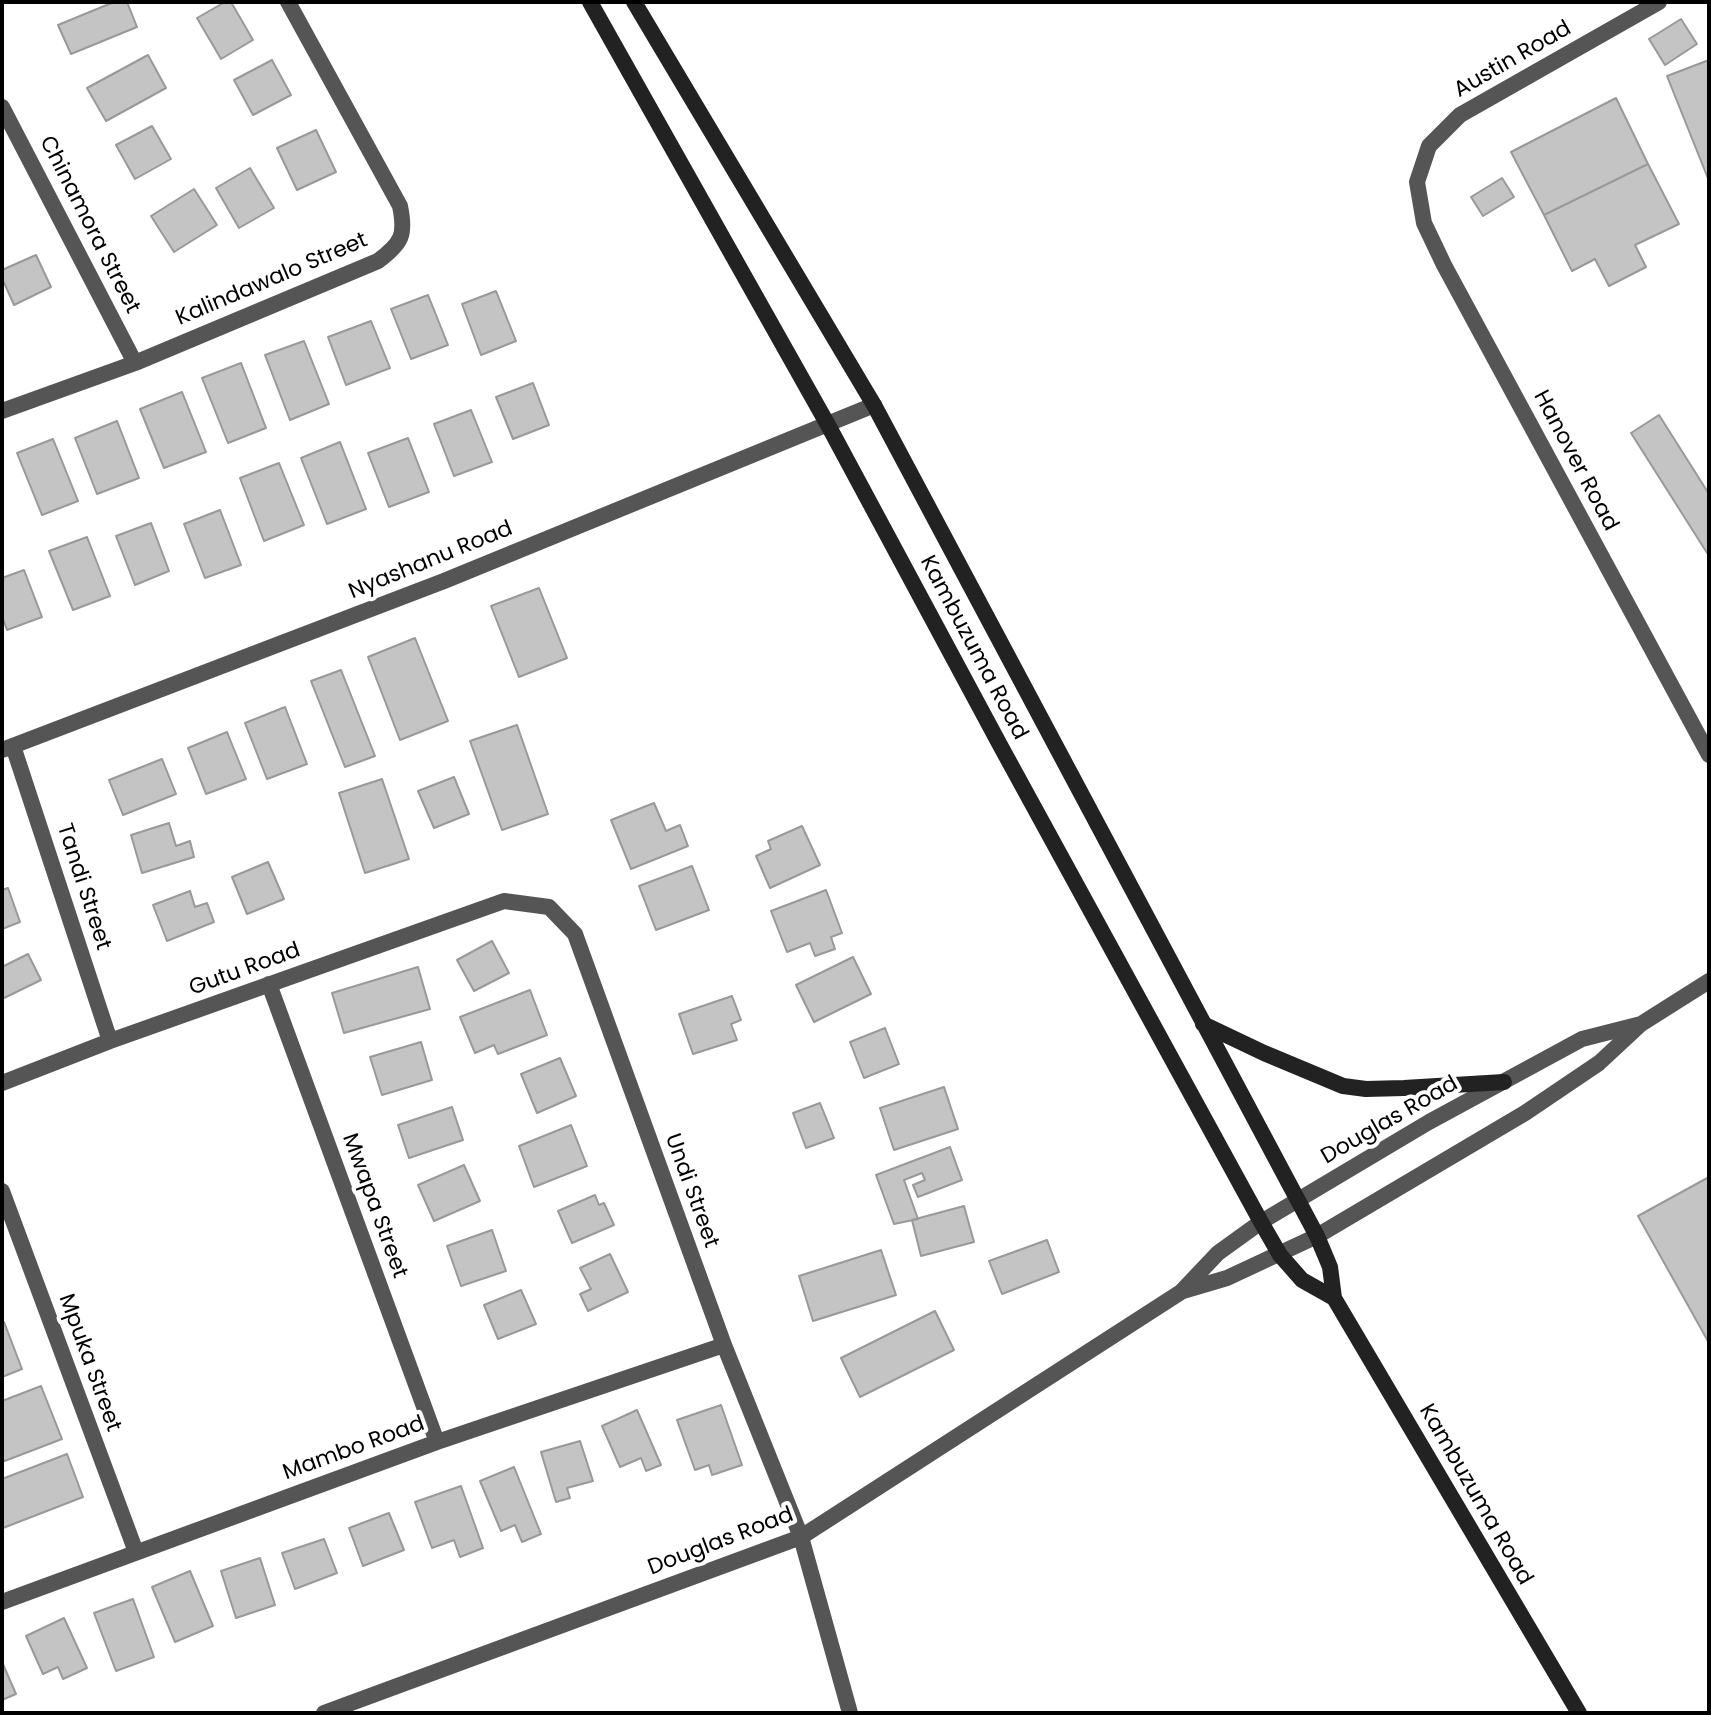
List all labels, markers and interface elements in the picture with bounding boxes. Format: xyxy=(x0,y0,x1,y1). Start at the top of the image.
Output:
street label: Austin Road xyxy=(1450,16,1576,104)
street label: Chinamora Street xyxy=(33,132,145,318)
street label: Kalindawalo Street xyxy=(172,228,372,332)
street label: Hanover Road xyxy=(1527,386,1623,536)
street label: Nyashanu Road xyxy=(345,516,517,606)
street label: Kambuzuma Road xyxy=(913,552,1033,744)
street label: Tandi Street xyxy=(50,820,116,954)
street label: Gutu Road xyxy=(186,938,304,1002)
street label: Douglas Road xyxy=(1317,1071,1463,1171)
street label: Mwapa Street xyxy=(336,1130,412,1282)
street label: Undi Street xyxy=(658,1130,724,1252)
street label: Mpuka Street xyxy=(52,1291,126,1435)
street label: Kambuzuma Road xyxy=(1412,1400,1538,1590)
street label: Mambo Road xyxy=(280,1411,428,1487)
street label: Douglas Road xyxy=(645,1502,797,1582)

